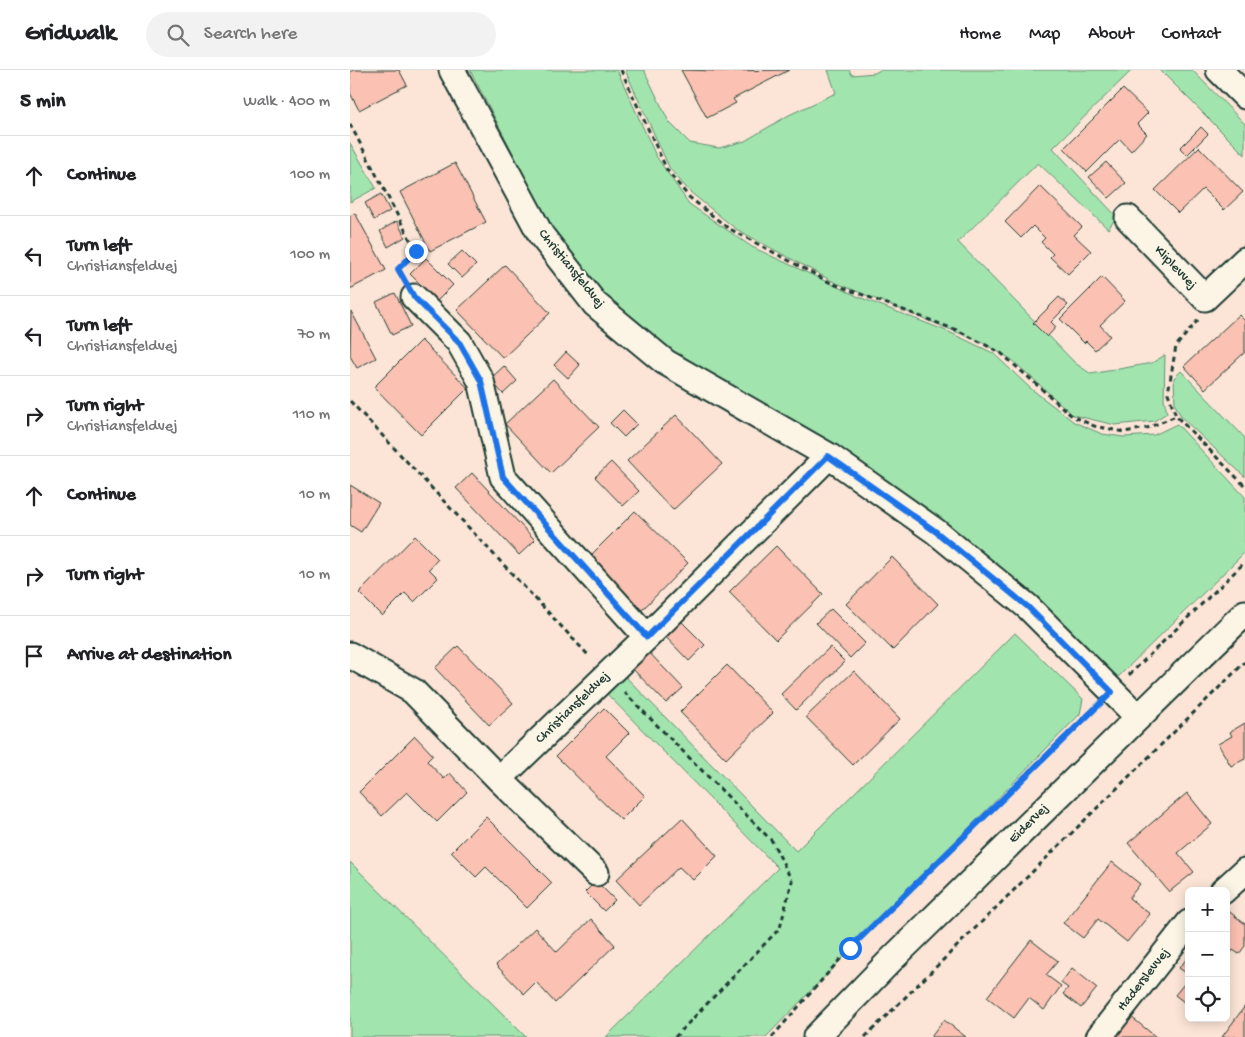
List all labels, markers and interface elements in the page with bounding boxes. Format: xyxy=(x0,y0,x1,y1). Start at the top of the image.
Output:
search box xyxy=(146,12,496,57)
text: Gridwalk xyxy=(25,20,116,49)
icon: search xyxy=(164,21,192,49)
text: Search here xyxy=(204,23,297,46)
text: Home xyxy=(959,24,1001,45)
text: Map xyxy=(1029,24,1060,45)
text: About xyxy=(1088,24,1134,45)
text: Contact xyxy=(1162,24,1220,45)
text: 5 min xyxy=(20,90,65,115)
text: Walk · 400 m xyxy=(243,93,330,112)
icon: ahead xyxy=(20,162,48,190)
text: Continue xyxy=(67,164,136,187)
text: 100 m xyxy=(290,166,330,185)
street label: Christiansfeldvej xyxy=(534,226,608,312)
text: Turn left xyxy=(67,235,131,258)
route end xyxy=(405,240,428,263)
icon: left xyxy=(20,242,48,270)
street label: Kliplevvej xyxy=(1150,242,1200,294)
text: 100 m xyxy=(290,246,330,265)
text: Christiansfeldvej xyxy=(67,258,178,277)
text: Turn left xyxy=(67,315,131,338)
icon: left xyxy=(20,322,48,350)
text: 70 m xyxy=(297,326,330,345)
text: Christiansfeldvej xyxy=(67,338,178,357)
text: Turn right xyxy=(67,395,143,418)
icon: right xyxy=(20,402,48,430)
text: 110 m xyxy=(293,406,330,425)
text: Christiansfeldvej xyxy=(67,418,178,437)
icon: ahead xyxy=(20,482,48,510)
text: Continue xyxy=(67,484,136,507)
text: 10 m xyxy=(299,486,330,505)
icon: right xyxy=(20,562,48,590)
text: Turn right xyxy=(67,564,143,587)
text: 10 m xyxy=(299,566,330,585)
icon: arrive xyxy=(20,642,48,670)
text: Arrive at destination xyxy=(67,644,231,667)
street label: Christiansfeldvej xyxy=(532,668,614,748)
street label: Eidervej xyxy=(1005,800,1053,848)
map controls xyxy=(1185,887,1230,1022)
button: + xyxy=(1185,887,1230,932)
button: − xyxy=(1185,932,1230,977)
route start xyxy=(839,937,862,960)
street label: Haderslevvej xyxy=(1114,945,1174,1015)
button: locate xyxy=(1185,977,1230,1022)

